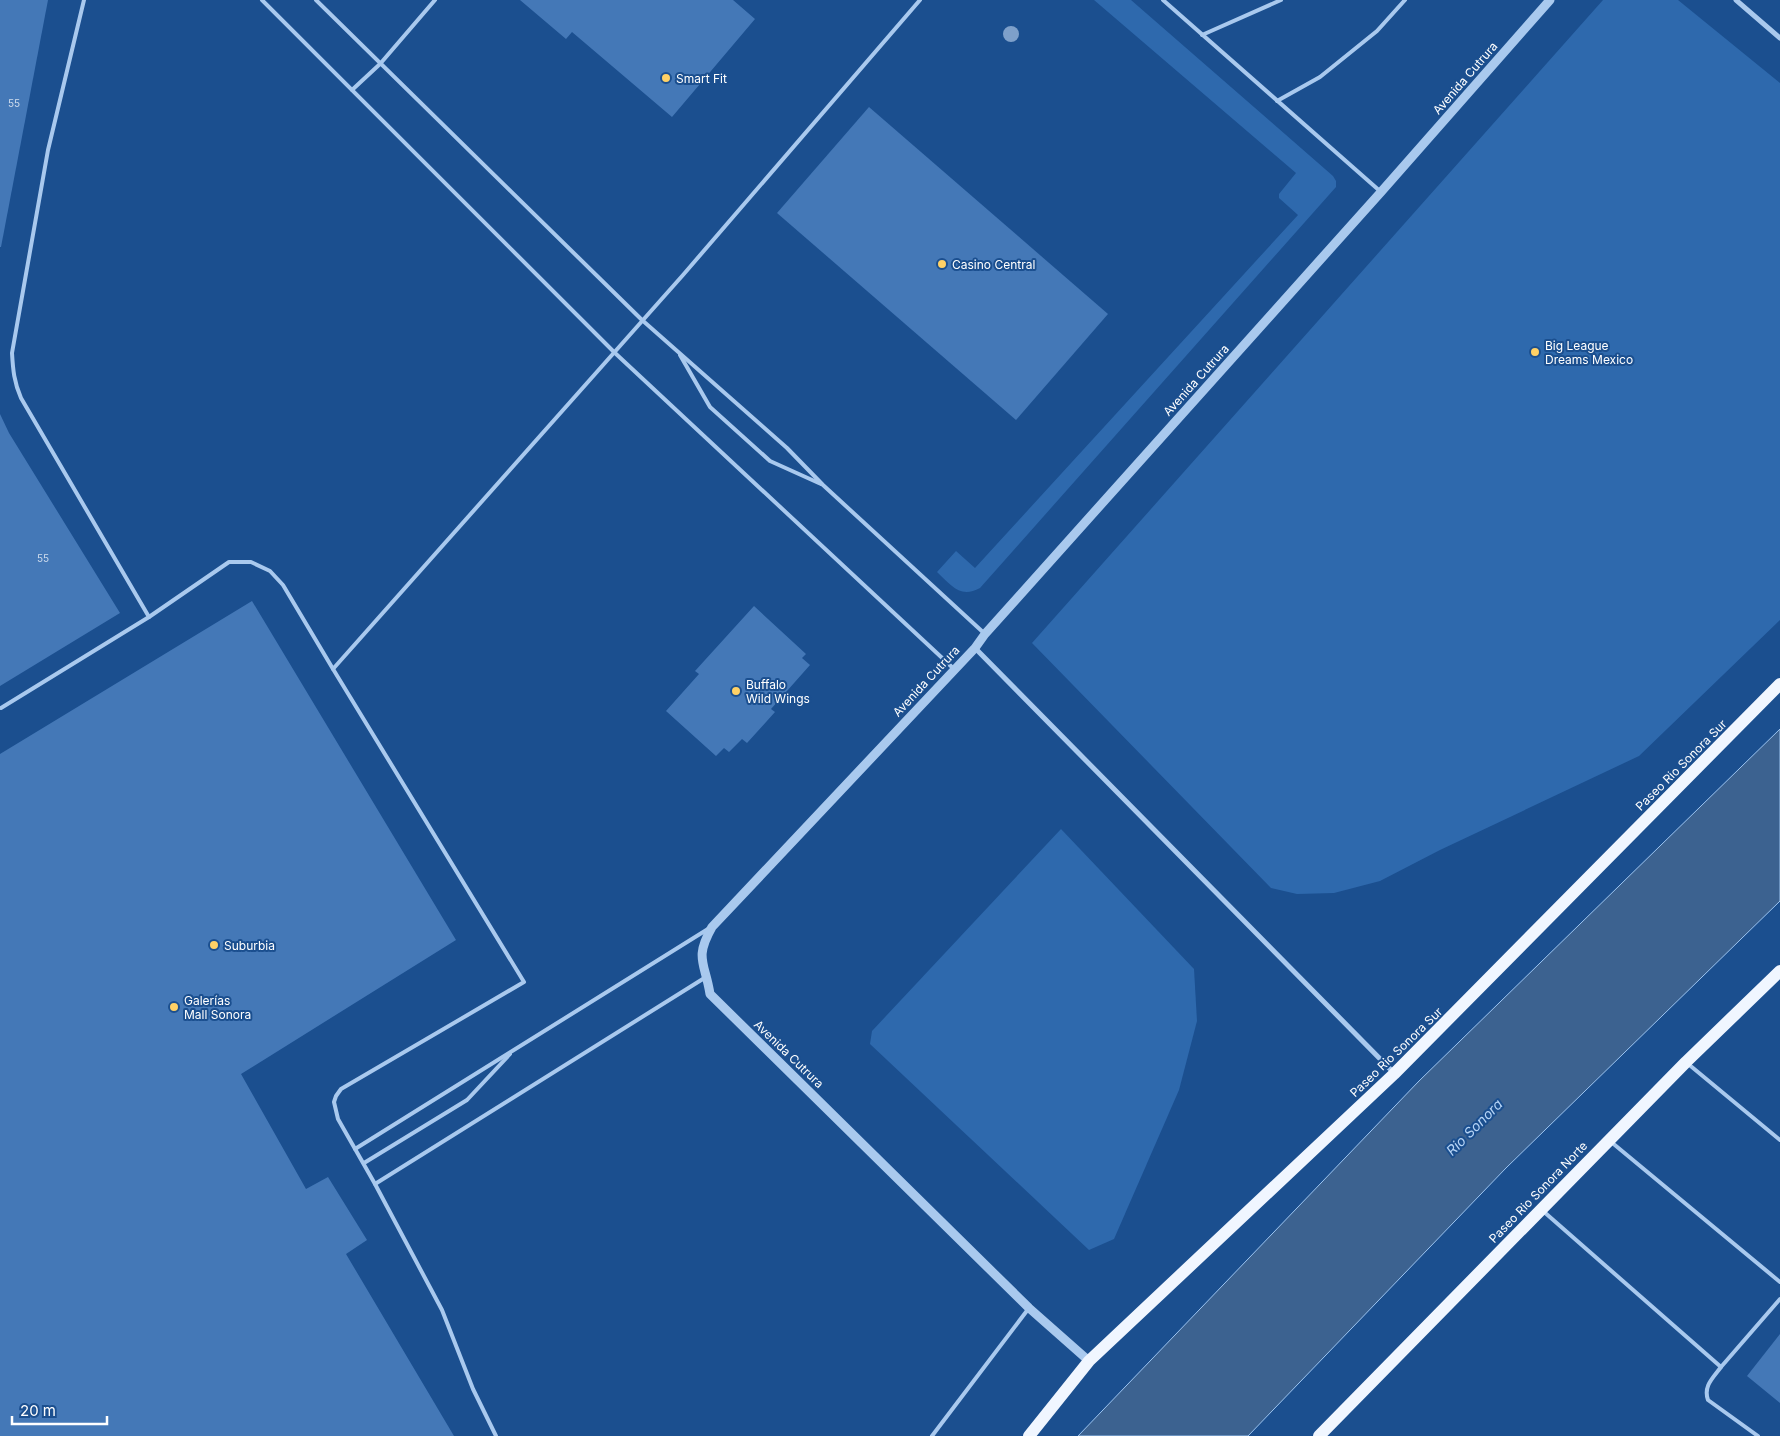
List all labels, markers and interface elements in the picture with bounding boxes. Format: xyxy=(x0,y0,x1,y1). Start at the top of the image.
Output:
street label: Avenida Cutrura xyxy=(1429,39,1501,117)
place label: Smart Fit xyxy=(676,71,727,86)
marker: Smart Fit xyxy=(660,72,672,84)
house number: 55 xyxy=(8,97,20,109)
place label: Casino Central xyxy=(952,257,1035,272)
marker: Casino Central xyxy=(936,258,948,270)
place label: Big League Dreams Mexico xyxy=(1545,338,1633,367)
street label: Avenida Cutrura xyxy=(1160,341,1232,419)
marker: Big League Dreams Mexico xyxy=(1529,346,1541,358)
house number: 55 xyxy=(37,552,49,564)
street label: Avenida Cutrura xyxy=(889,643,963,719)
place label: Buffalo Wild Wings xyxy=(746,677,810,706)
marker: Buffalo Wild Wings xyxy=(730,685,742,697)
street label: Paseo Rio Sonora Sur xyxy=(1632,716,1730,814)
place label: Suburbia xyxy=(224,938,275,953)
marker: Suburbia xyxy=(208,939,220,951)
place label: Galerías Mall Sonora xyxy=(184,993,251,1022)
marker: Galerías Mall Sonora xyxy=(168,1001,180,1013)
street label: Paseo Rio Sonora Sur xyxy=(1347,1004,1446,1100)
street label: Avenida Cutrura xyxy=(751,1017,827,1091)
water label: Rio Sonora xyxy=(1442,1095,1506,1159)
street label: Paseo Rio Sonora Norte xyxy=(1486,1138,1590,1246)
scale bar xyxy=(12,1394,108,1426)
text: 20 m xyxy=(20,1401,56,1420)

